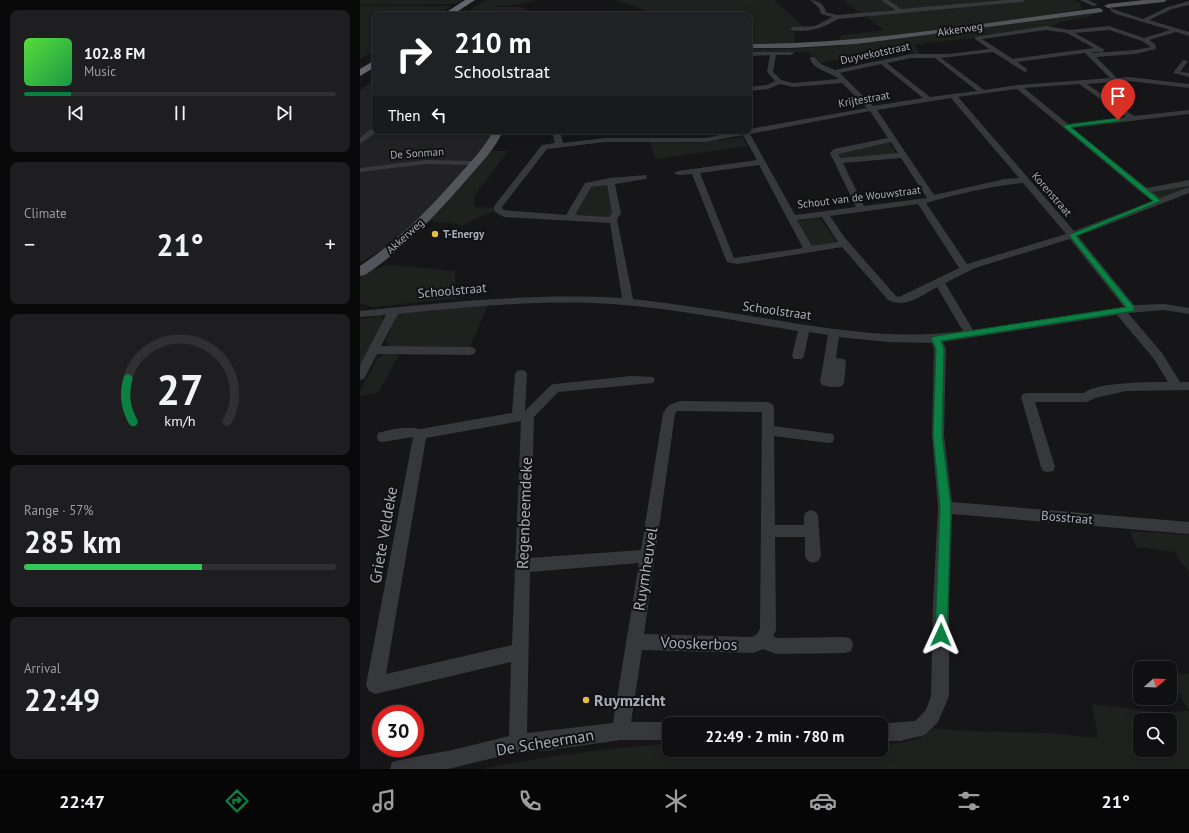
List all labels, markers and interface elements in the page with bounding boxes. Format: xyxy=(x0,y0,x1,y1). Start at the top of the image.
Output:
street label: Akkerweg xyxy=(936,19,984,39)
text: 210 m xyxy=(454,24,531,61)
icon: right xyxy=(388,28,440,80)
street label: Duyvekotstraat xyxy=(839,39,911,67)
text: 102.8 FM xyxy=(84,44,145,63)
text: Schoolstraat xyxy=(454,60,550,83)
text: Music xyxy=(84,63,116,80)
pin xyxy=(1101,79,1135,120)
icon: arrive xyxy=(1107,85,1129,107)
street label: Krijtestraat xyxy=(837,88,891,110)
icon: previous xyxy=(65,102,87,124)
icon: pause xyxy=(169,102,191,124)
icon: next xyxy=(273,102,295,124)
icon: left xyxy=(428,104,450,126)
text: Then xyxy=(388,106,420,125)
street label: De Sonman xyxy=(390,144,444,162)
street label: Korenstraat xyxy=(1029,169,1075,219)
street label: Schout van de Wouwstraat xyxy=(796,182,922,212)
text: Climate xyxy=(24,205,67,222)
street label: Akkerweg xyxy=(383,216,427,256)
text: 21° xyxy=(156,225,204,264)
place label: T-Energy xyxy=(443,227,485,241)
marker: T-Energy xyxy=(430,229,440,239)
text: − xyxy=(24,230,35,258)
text: + xyxy=(325,230,336,258)
street label: Schoolstraat xyxy=(417,279,488,302)
street label: Schoolstraat xyxy=(741,297,813,324)
text: 27 xyxy=(156,363,204,416)
text: km/h xyxy=(164,411,196,430)
street label: Regenbeemdeke xyxy=(512,457,536,569)
street label: Griete Veldeke xyxy=(365,485,401,585)
text: Range · 57% xyxy=(24,502,93,519)
street label: Bosstraat xyxy=(1040,507,1094,528)
text: 285 km xyxy=(24,522,122,561)
street label: Ruymheuvel xyxy=(629,525,662,612)
position arrow xyxy=(920,614,962,656)
street label: Vooskerbos xyxy=(659,632,738,654)
text: Arrival xyxy=(24,660,60,677)
north arrow xyxy=(1133,661,1177,705)
map controls xyxy=(1133,661,1177,757)
text: 22:49 xyxy=(24,680,100,719)
place label: Ruymzicht xyxy=(594,690,666,710)
marker: Ruymzicht xyxy=(581,695,591,705)
speed limit sign: 30 xyxy=(372,705,424,757)
button: search xyxy=(1133,713,1177,757)
street label: De Scheerman xyxy=(495,724,595,760)
text: 22:49 · 2 min · 780 m xyxy=(706,727,844,746)
icon: directions xyxy=(223,787,251,815)
icon: music xyxy=(370,787,398,815)
icon: phone xyxy=(516,787,544,815)
icon: climate xyxy=(662,787,690,815)
icon: car xyxy=(809,787,837,815)
icon: filters xyxy=(955,787,983,815)
text: 22:47 xyxy=(59,790,105,813)
text: 21° xyxy=(1101,790,1130,813)

